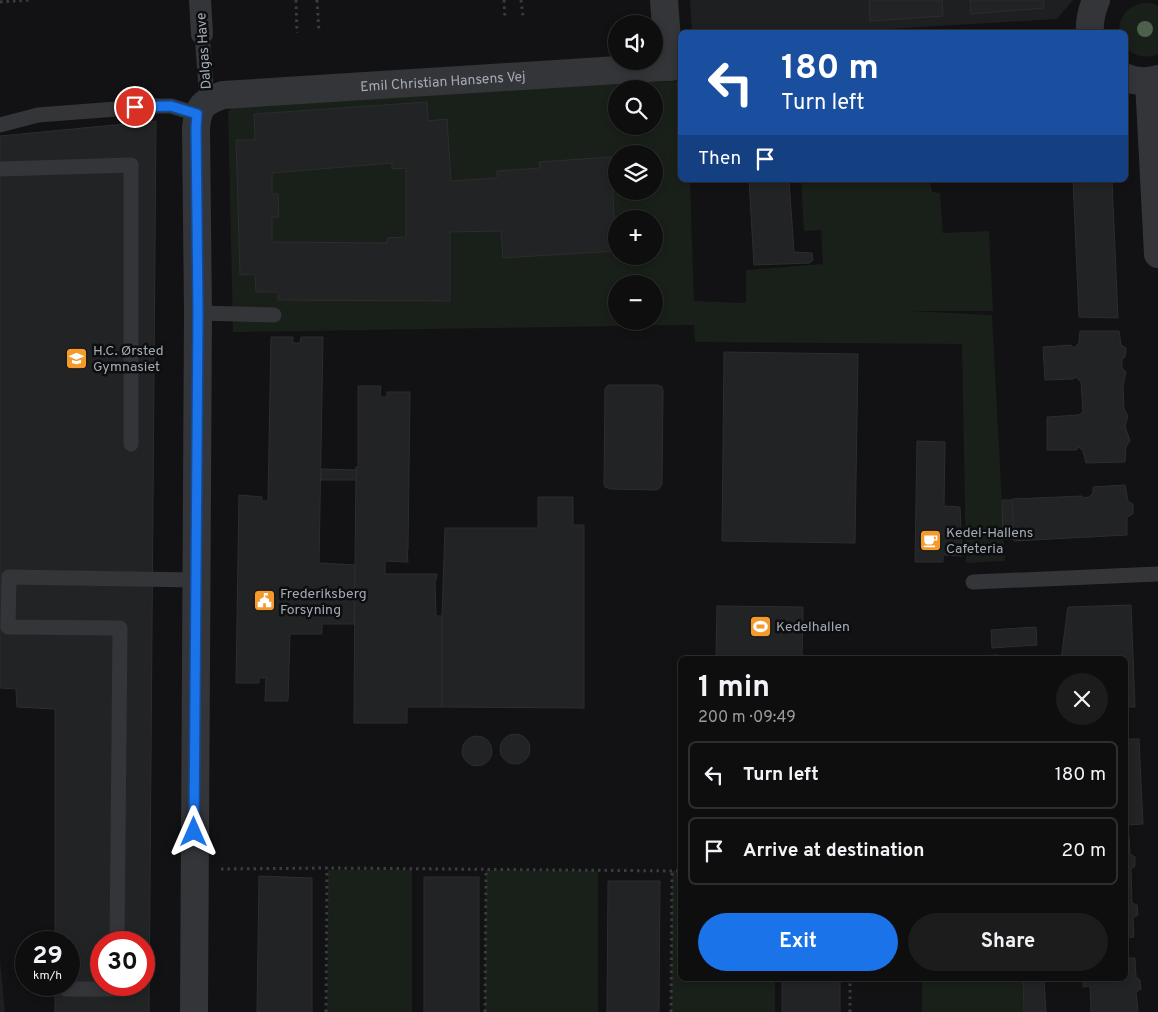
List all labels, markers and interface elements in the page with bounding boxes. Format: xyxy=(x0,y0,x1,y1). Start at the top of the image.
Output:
street label: Dalgas Have xyxy=(193,12,216,90)
map controls xyxy=(608,15,663,330)
button: sound xyxy=(608,15,663,70)
text: 180 m xyxy=(781,47,879,91)
icon: left xyxy=(698,50,763,115)
street label: Emil Christian Hansens Vej xyxy=(360,69,526,96)
button: search xyxy=(608,80,663,135)
pin xyxy=(114,86,156,128)
text: Turn left xyxy=(781,90,864,117)
icon: arrive xyxy=(121,93,149,121)
button: layers xyxy=(608,145,663,200)
icon: arrive xyxy=(751,145,779,173)
text: Then xyxy=(698,147,741,171)
button: + xyxy=(608,210,663,265)
button: − xyxy=(608,275,663,330)
place label: H.C. Ørsted Gymnasiet xyxy=(93,343,164,376)
school or university icon: H.C. Ørsted Gymnasiet xyxy=(65,346,89,370)
place label: Kedel-Hallens Cafeteria xyxy=(946,525,1033,558)
cafe icon: Kedel-Hallens Cafeteria xyxy=(918,528,942,552)
place label: Frederiksberg Forsyning xyxy=(280,586,367,619)
public building icon: Frederiksberg Forsyning xyxy=(252,589,276,613)
sports icon: Kedelhallen xyxy=(748,614,772,638)
place label: Kedelhallen xyxy=(776,619,850,636)
text: 1 min xyxy=(698,670,770,707)
button: close xyxy=(1056,673,1108,725)
text: 200 m · 09:49 xyxy=(698,708,796,728)
icon: left xyxy=(700,761,728,789)
text: Turn left xyxy=(743,763,819,787)
text: 180 m xyxy=(1055,763,1106,787)
position arrow xyxy=(167,805,219,857)
icon: arrive xyxy=(700,837,728,865)
text: Arrive at destination xyxy=(743,839,924,863)
text: 20 m xyxy=(1062,839,1106,863)
button: Exit xyxy=(698,913,898,971)
button: Share xyxy=(908,913,1108,971)
speed limit sign: 30 xyxy=(90,931,155,996)
text: 29 xyxy=(32,941,63,973)
text: km/h xyxy=(33,968,62,984)

